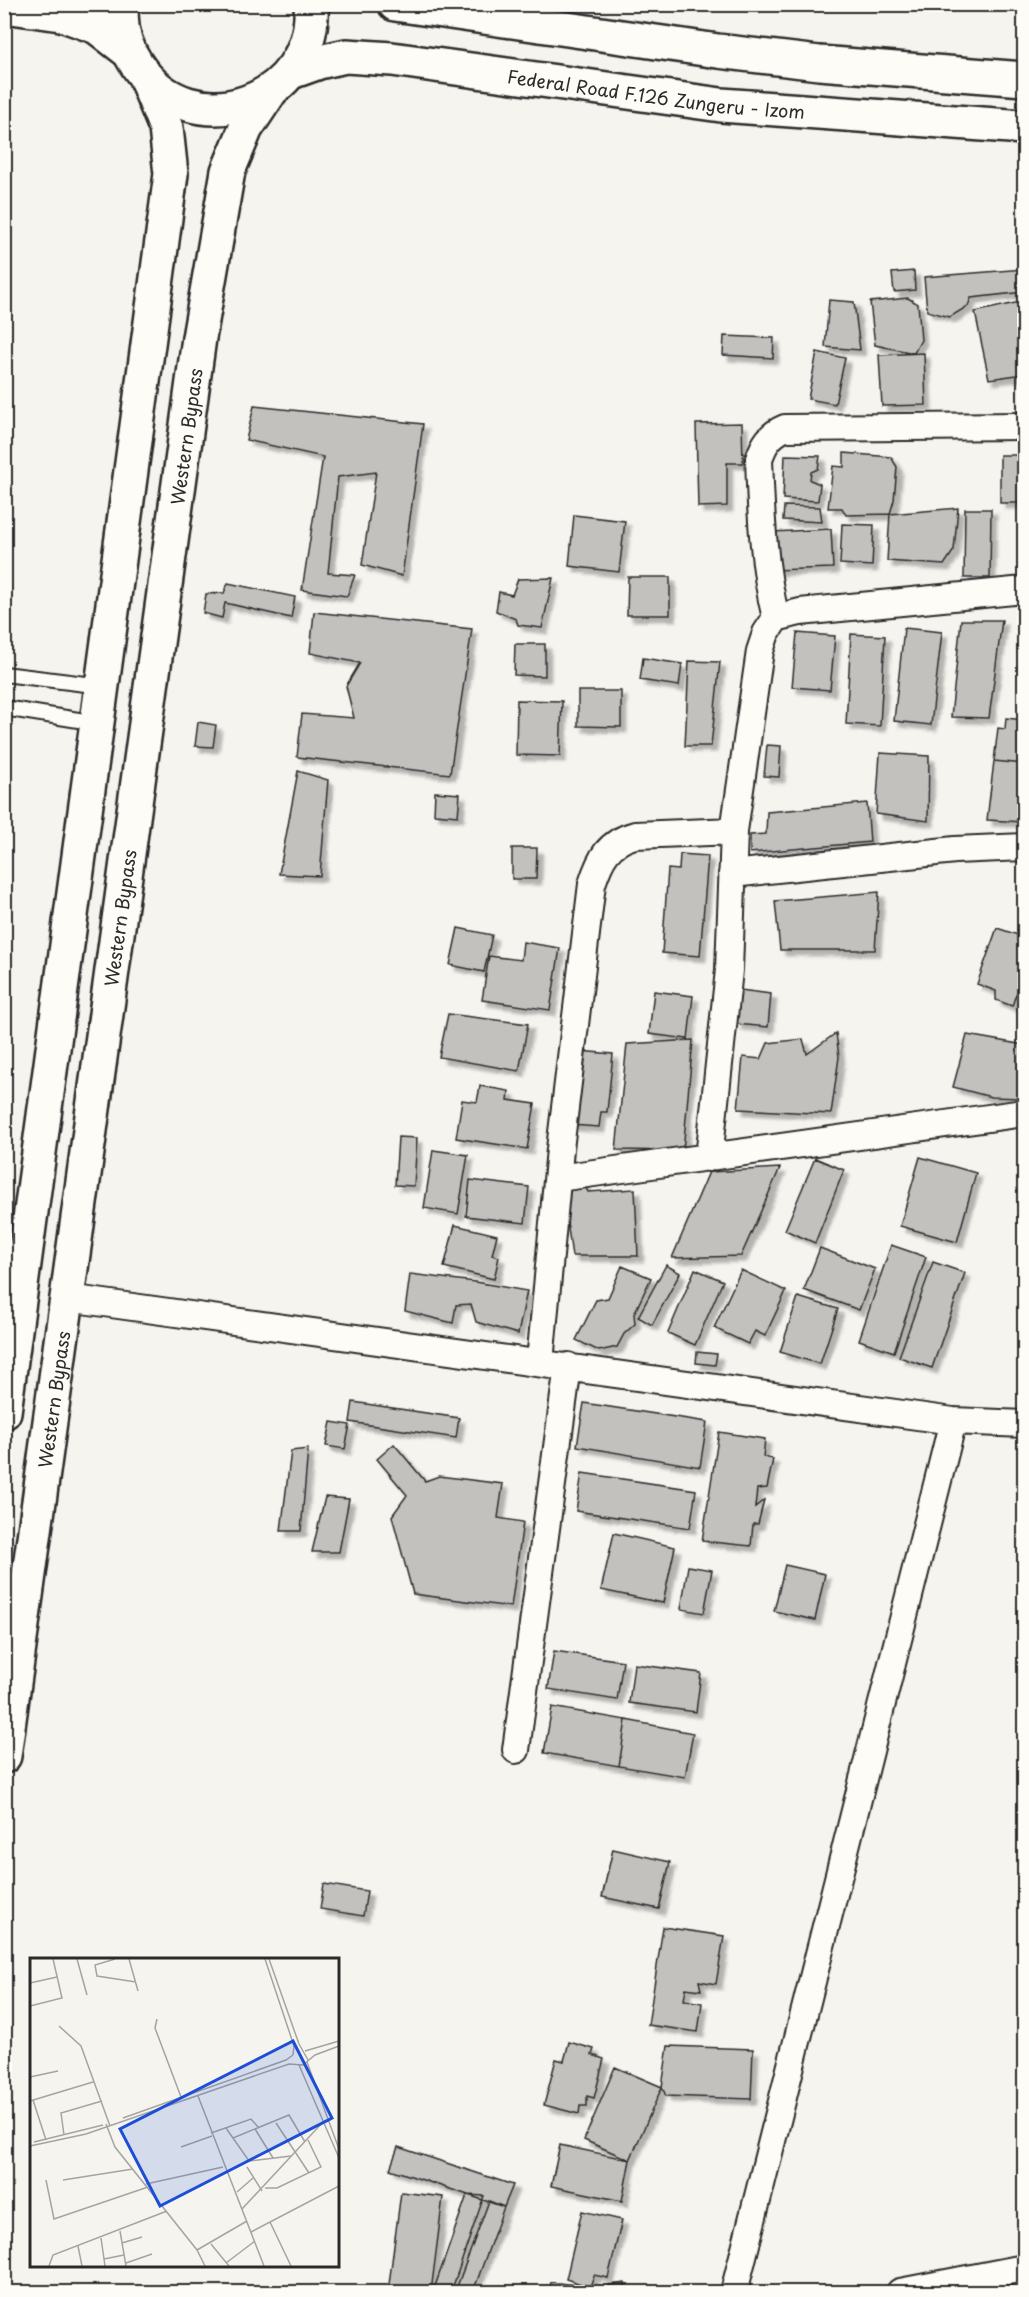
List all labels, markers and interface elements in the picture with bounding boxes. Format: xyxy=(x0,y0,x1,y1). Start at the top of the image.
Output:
street label: Federal Road F.126 Zungeru - Izom xyxy=(506,62,806,125)
street label: Western Bypass xyxy=(163,366,208,507)
street label: Western Bypass xyxy=(96,848,142,988)
street label: Western Bypass xyxy=(30,1329,76,1469)
inset map xyxy=(30,1958,339,2267)

